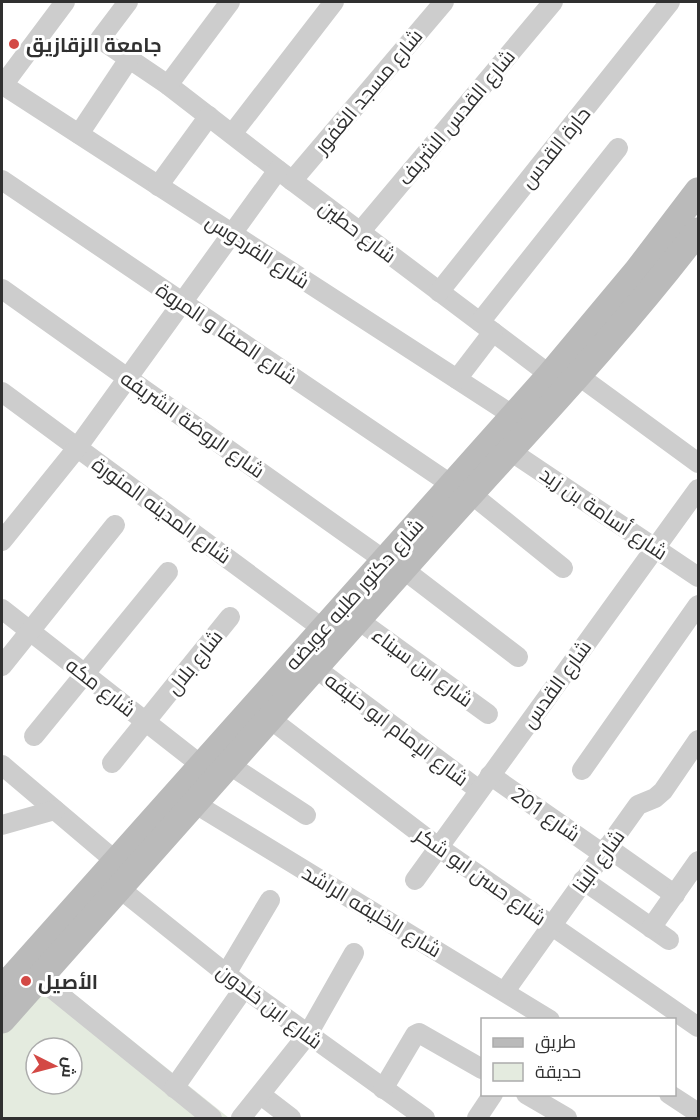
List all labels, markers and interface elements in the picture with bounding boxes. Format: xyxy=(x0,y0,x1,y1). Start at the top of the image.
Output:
street label: شارع مسجد الغفور xyxy=(307,23,429,161)
place label: جامعة الزقازيق xyxy=(26,31,162,58)
marker: جامعة الزقازيق xyxy=(7,37,21,51)
street label: شارع القدس الشريف xyxy=(391,43,522,191)
street label: حارة القدس xyxy=(514,101,596,193)
street label: شارع حطين xyxy=(313,193,402,270)
street label: شارع الفردوس xyxy=(200,207,315,295)
street label: شارع الصفا و المروة xyxy=(151,276,303,391)
street label: شارع الروضة الشريفه xyxy=(115,364,270,485)
street label: شارع المدينه المنورة xyxy=(86,450,237,570)
street label: شارع أسامة بن زيد xyxy=(534,460,673,567)
street label: شارع دكتور طلبه عويضه xyxy=(279,513,430,676)
street label: شارع ابن سيناء xyxy=(366,621,479,714)
street label: شارع بلال xyxy=(160,624,229,701)
street label: شارع القدس xyxy=(515,635,598,734)
street label: شارع مكه xyxy=(60,651,141,724)
street label: شارع الإمام ابو حنيفه xyxy=(319,666,474,793)
street label: شارع 201 xyxy=(506,781,586,848)
street label: شارع حسن ابو شكر xyxy=(409,820,552,932)
street label: شارع البنا xyxy=(566,824,631,899)
street label: شارع الخليفه الراشد xyxy=(297,859,447,964)
street label: شارع ابن خلدون xyxy=(211,957,328,1055)
place label: الأصيل xyxy=(38,968,98,995)
marker: الأصيل xyxy=(19,974,33,988)
legend xyxy=(481,1018,676,1096)
text: طريق xyxy=(535,1029,576,1054)
north arrow xyxy=(24,1036,84,1096)
text: ش xyxy=(57,1056,81,1079)
text: حديقة xyxy=(535,1059,581,1083)

